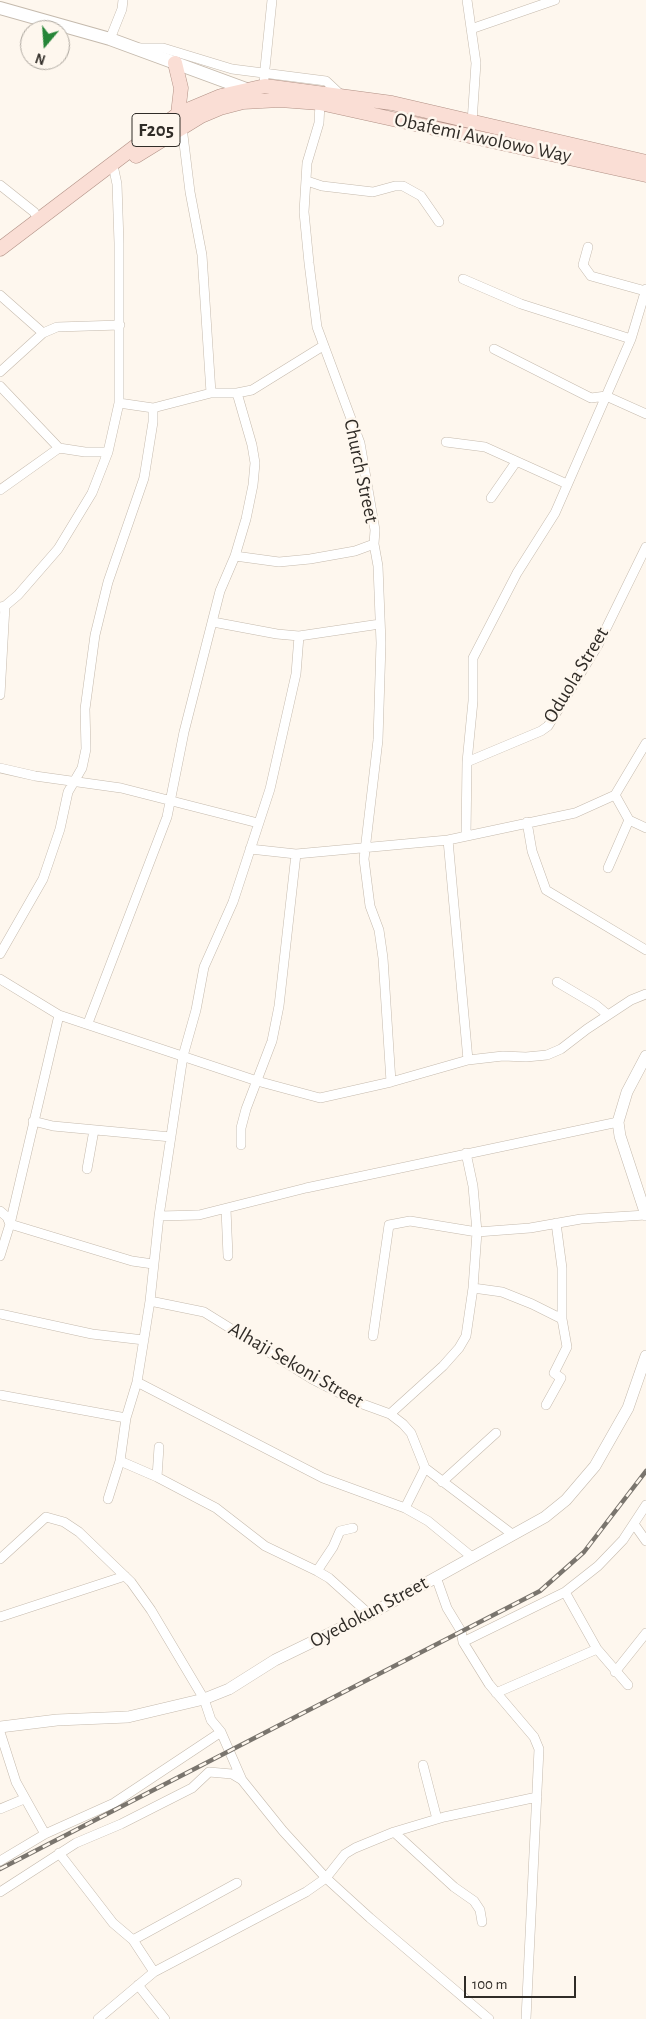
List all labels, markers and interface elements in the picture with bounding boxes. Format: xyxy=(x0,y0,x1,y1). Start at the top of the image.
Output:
north arrow xyxy=(20,20,70,70)
text: N xyxy=(34,50,47,66)
street label: Obafemi Awolowo Way xyxy=(392,108,574,168)
road number: F205 xyxy=(132,114,180,146)
street label: Church Street xyxy=(338,417,384,525)
street label: Oduola Street xyxy=(538,623,614,727)
street label: Alhaji Sekoni Street xyxy=(224,1317,368,1413)
street label: Oyedokun Street xyxy=(306,1571,432,1653)
scale bar xyxy=(466,1966,578,1998)
text: 100 m xyxy=(472,1977,507,1992)

